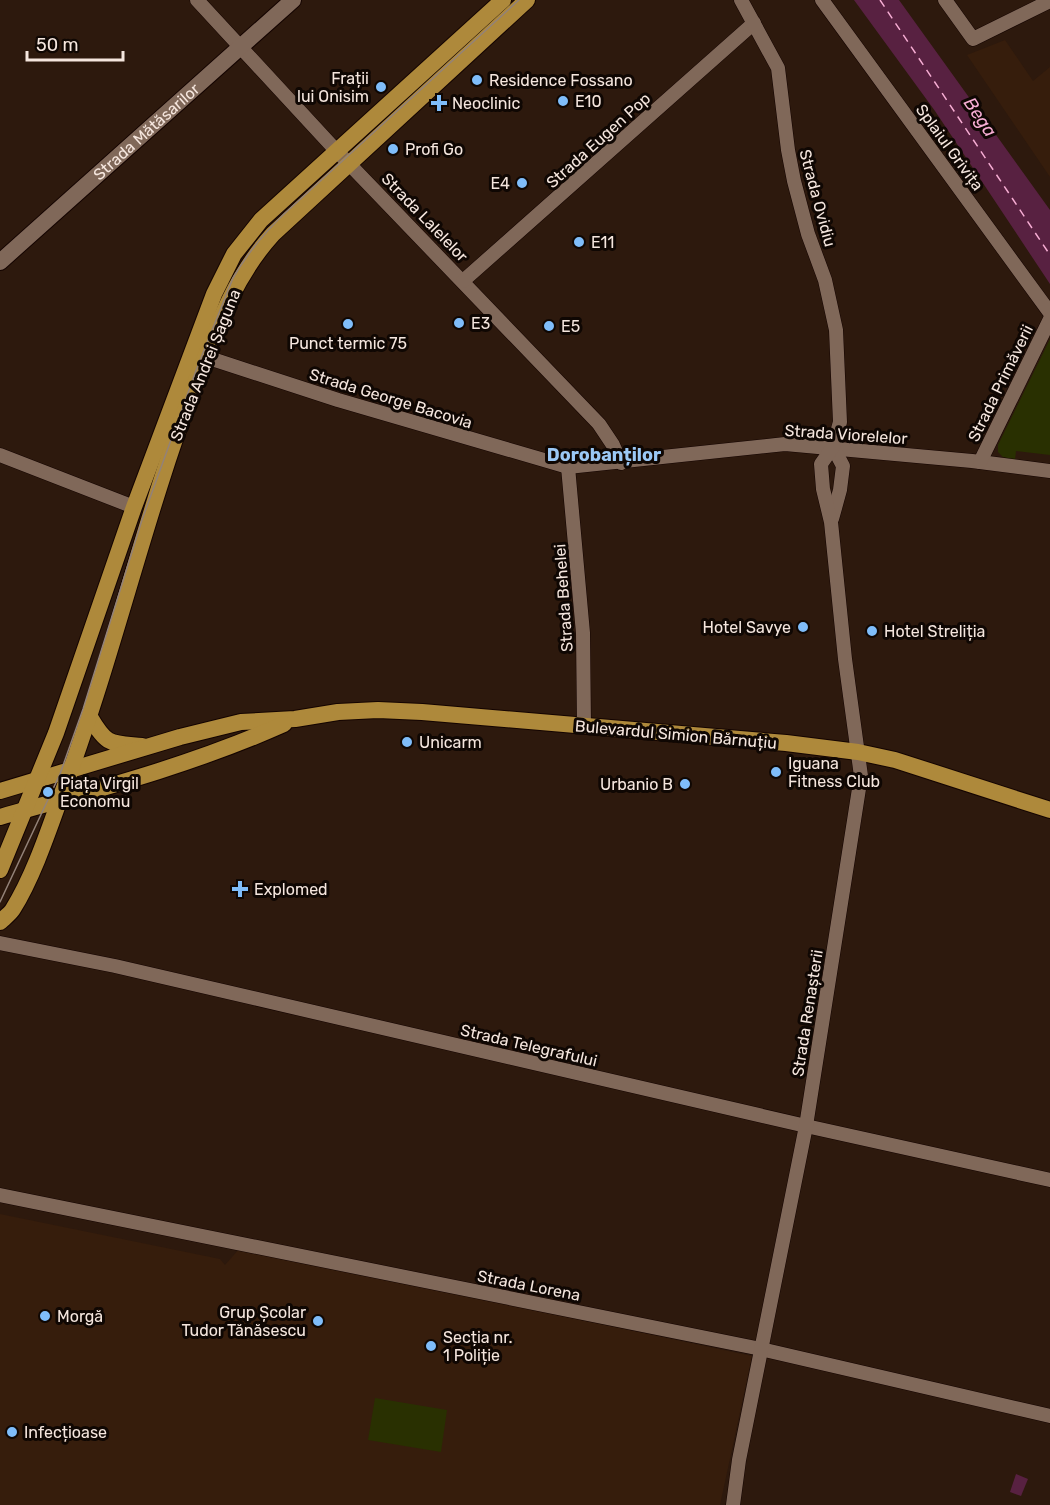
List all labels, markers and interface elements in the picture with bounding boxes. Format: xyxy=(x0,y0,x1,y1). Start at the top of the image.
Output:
scale bar xyxy=(27,24,123,62)
text: 50 m xyxy=(36,34,79,56)
place label: Frații lui Onisim xyxy=(297,69,369,106)
place label: Residence Fossano xyxy=(489,71,633,90)
marker: Residence Fossano xyxy=(470,73,484,87)
street label: Strada Mătăsarilor xyxy=(89,79,203,184)
marker: Frații lui Onisim xyxy=(374,80,388,94)
street label: Strada Eugen Pop xyxy=(542,89,654,192)
place label: E10 xyxy=(575,92,602,111)
water label: Bega xyxy=(959,93,1001,142)
marker: Neoclinic xyxy=(430,94,448,112)
place label: Neoclinic xyxy=(452,94,520,113)
marker: E10 xyxy=(556,94,570,108)
street label: Splaiul Grivița xyxy=(912,100,987,194)
place label: Profi Go xyxy=(405,140,463,159)
marker: Profi Go xyxy=(386,142,400,156)
street label: Strada Ovidiu xyxy=(795,147,840,249)
street label: Strada Lalelelor xyxy=(378,169,472,266)
place label: E4 xyxy=(490,174,510,193)
marker: E4 xyxy=(515,176,529,190)
place label: E11 xyxy=(591,233,614,252)
marker: E11 xyxy=(572,235,586,249)
street label: Strada Andrei Șaguna xyxy=(166,287,245,444)
place label: E3 xyxy=(471,314,490,333)
marker: E3 xyxy=(452,316,466,330)
marker: Punct termic 75 xyxy=(341,317,355,331)
place label: E5 xyxy=(561,317,580,336)
marker: E5 xyxy=(542,319,556,333)
street label: Strada Primăverii xyxy=(964,322,1037,445)
place label: Punct termic 75 xyxy=(289,334,407,353)
street label: Strada George Bacovia xyxy=(307,365,475,432)
street label: Strada Viorelelor xyxy=(784,421,908,448)
district label: Dorobanților xyxy=(547,444,661,466)
street label: Strada Behelei xyxy=(550,543,577,653)
place label: Hotel Savye xyxy=(702,618,791,637)
marker: Hotel Savye xyxy=(796,620,810,634)
place label: Hotel Streliția xyxy=(884,622,985,641)
marker: Hotel Streliția xyxy=(865,624,879,638)
street label: Bulevardul Simion Bărnuțiu xyxy=(574,716,778,753)
place label: Unicarm xyxy=(419,733,482,752)
marker: Unicarm xyxy=(400,735,414,749)
place label: Iguana Fitness Club xyxy=(788,754,880,791)
marker: Iguana Fitness Club xyxy=(769,765,783,779)
place label: Piața Virgil Economu xyxy=(60,774,139,811)
place label: Urbanio B xyxy=(600,775,673,794)
marker: Urbanio B xyxy=(678,777,692,791)
marker: Piața Virgil Economu xyxy=(41,785,55,799)
marker: Explomed xyxy=(231,880,249,898)
place label: Explomed xyxy=(254,880,328,899)
street label: Strada Renașterii xyxy=(788,948,827,1078)
street label: Strada Telegrafului xyxy=(459,1021,599,1070)
street label: Strada Lorena xyxy=(476,1266,582,1305)
place label: Grup Școlar Tudor Tănăsescu xyxy=(182,1303,306,1340)
place label: Morgă xyxy=(57,1307,103,1326)
marker: Morgă xyxy=(38,1309,52,1323)
marker: Grup Școlar Tudor Tănăsescu xyxy=(311,1314,325,1328)
place label: Secția nr. 1 Poliție xyxy=(443,1328,513,1365)
marker: Secția nr. 1 Poliție xyxy=(424,1339,438,1353)
place label: Infecțioase xyxy=(24,1423,107,1442)
marker: Infecțioase xyxy=(5,1425,19,1439)

